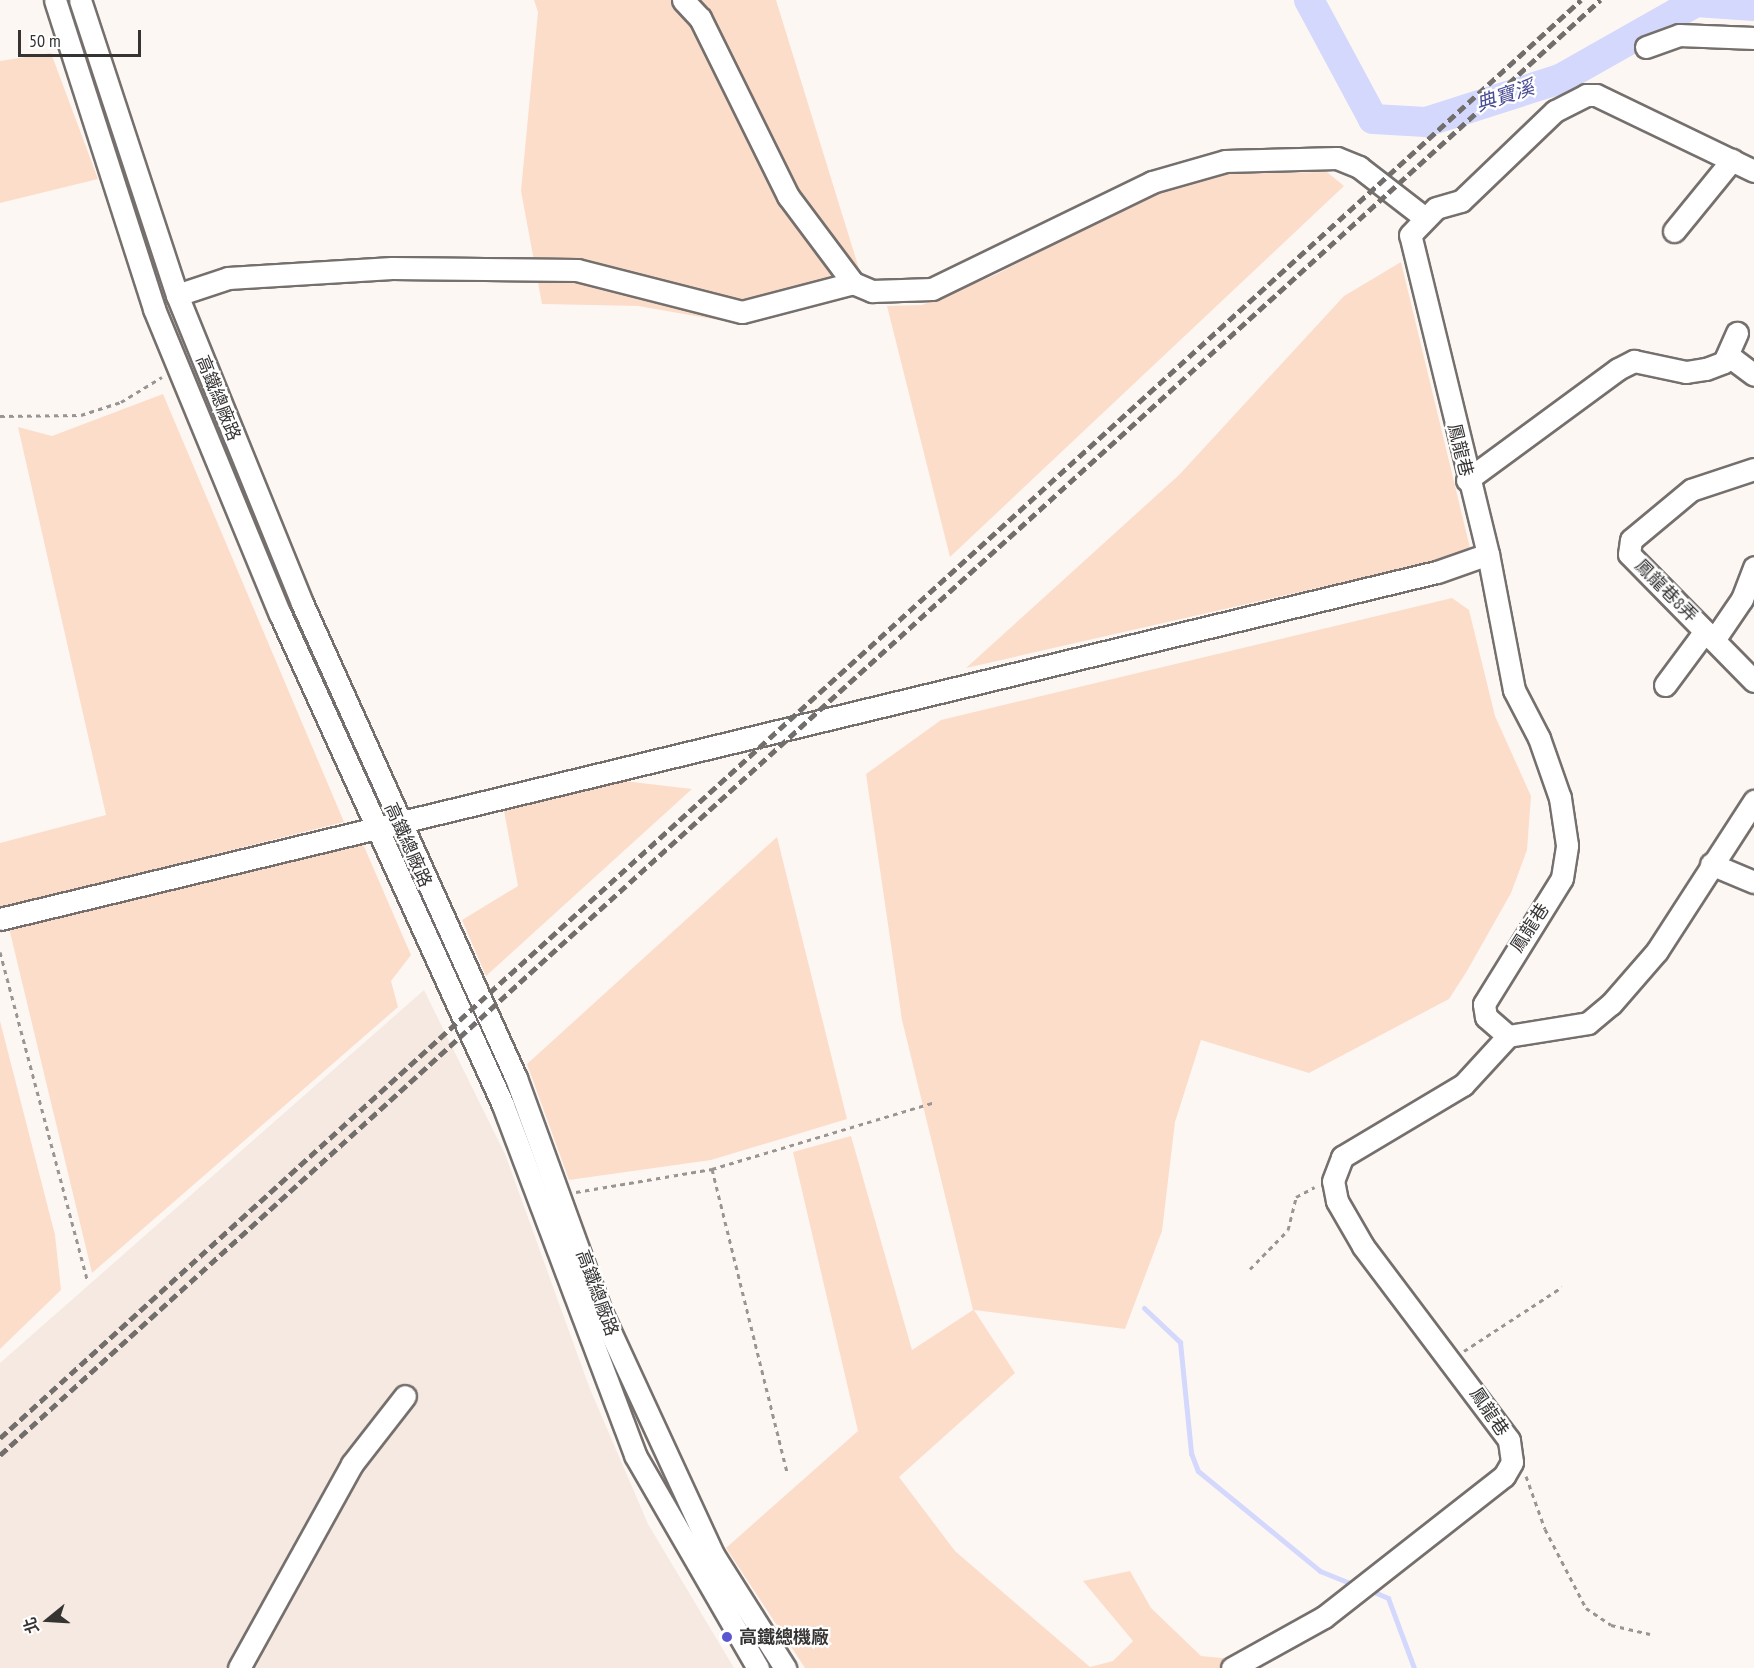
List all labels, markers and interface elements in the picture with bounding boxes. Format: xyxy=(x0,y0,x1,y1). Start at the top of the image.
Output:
scale bar xyxy=(21,18,144,56)
text: 50 m xyxy=(29,29,61,52)
water label: 典寶溪 xyxy=(1473,75,1537,117)
street label: 高鐵總廠路 xyxy=(191,352,245,444)
street label: 鳳龍巷 xyxy=(1443,421,1477,479)
street label: 鳳龍巷8弄 xyxy=(1630,555,1702,627)
street label: 高鐵總廠路 xyxy=(380,799,436,891)
street label: 鳳龍巷 xyxy=(1506,899,1554,957)
street label: 高鐵總廠路 xyxy=(571,1247,623,1339)
street label: 鳳龍巷 xyxy=(1465,1384,1513,1440)
north arrow xyxy=(18,1590,78,1650)
text: 北 xyxy=(19,1615,43,1636)
place label: 高鐵總機廠 xyxy=(739,1626,829,1648)
marker: 高鐵總機廠 xyxy=(720,1630,734,1644)

